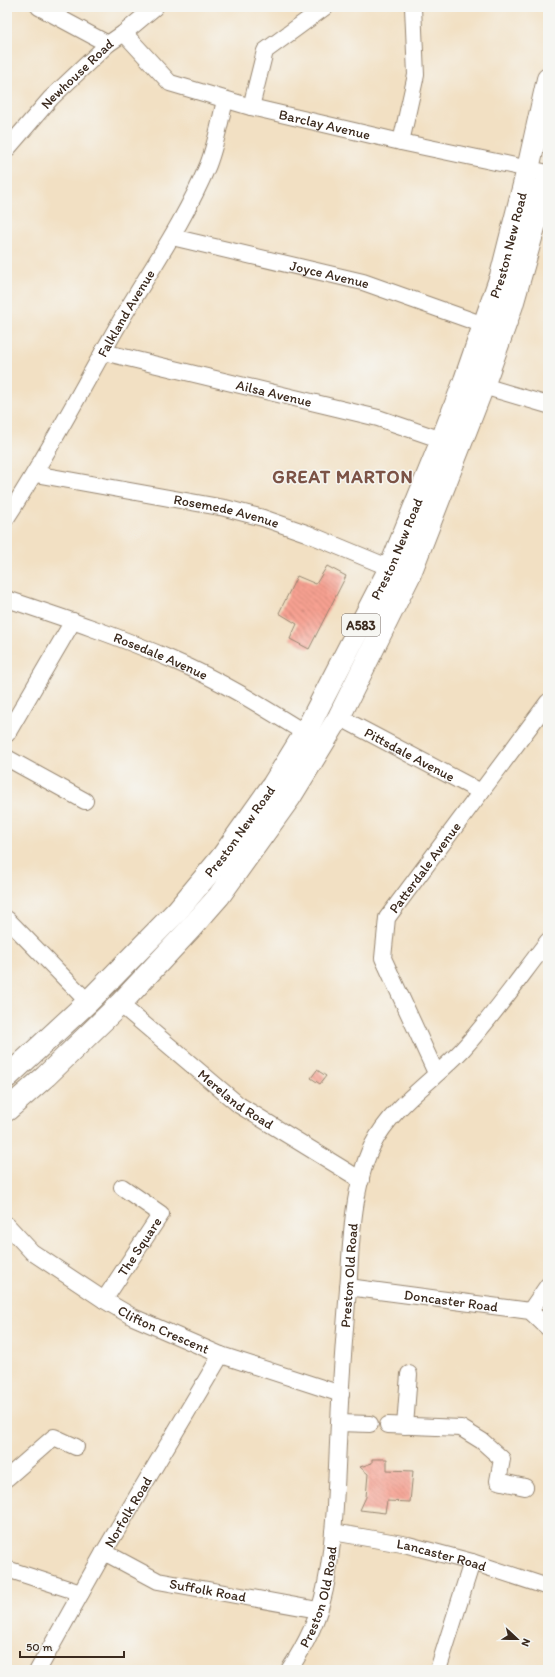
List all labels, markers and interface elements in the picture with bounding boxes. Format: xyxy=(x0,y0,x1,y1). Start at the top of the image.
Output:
street label: Newhouse Road xyxy=(37,35,117,113)
street label: Barclay Avenue xyxy=(277,106,372,144)
street label: Preston New Road xyxy=(486,190,531,301)
street label: Joyce Avenue xyxy=(288,257,372,293)
street label: Falkland Avenue xyxy=(94,266,159,360)
street label: Ailsa Avenue xyxy=(234,376,314,411)
district label: GREAT MARTON xyxy=(272,466,414,488)
street label: Rosemede Avenue xyxy=(172,491,282,532)
street label: Preston New Road xyxy=(367,495,427,603)
road number: A583 xyxy=(342,614,380,636)
street label: Rosedale Avenue xyxy=(111,629,211,684)
street label: Pittsdale Avenue xyxy=(361,724,458,786)
street label: Preston New Road xyxy=(201,782,279,881)
street label: Patterdale Avenue xyxy=(386,818,465,917)
street label: Mereland Road xyxy=(194,1066,277,1133)
street label: The Square xyxy=(114,1214,166,1280)
street label: Preston Old Road xyxy=(337,1222,362,1328)
street label: Doncaster Road xyxy=(403,1286,499,1316)
street label: Clifton Crescent xyxy=(114,1302,212,1358)
street label: Norfolk Road xyxy=(101,1473,156,1550)
street label: Lancaster Road xyxy=(395,1535,489,1575)
street label: Preston Old Road xyxy=(296,1545,341,1651)
street label: Suffolk Road xyxy=(168,1575,248,1606)
north arrow xyxy=(497,1619,537,1659)
scale bar xyxy=(20,1633,124,1659)
text: N xyxy=(518,1637,533,1648)
text: 50 m xyxy=(26,1640,52,1654)

